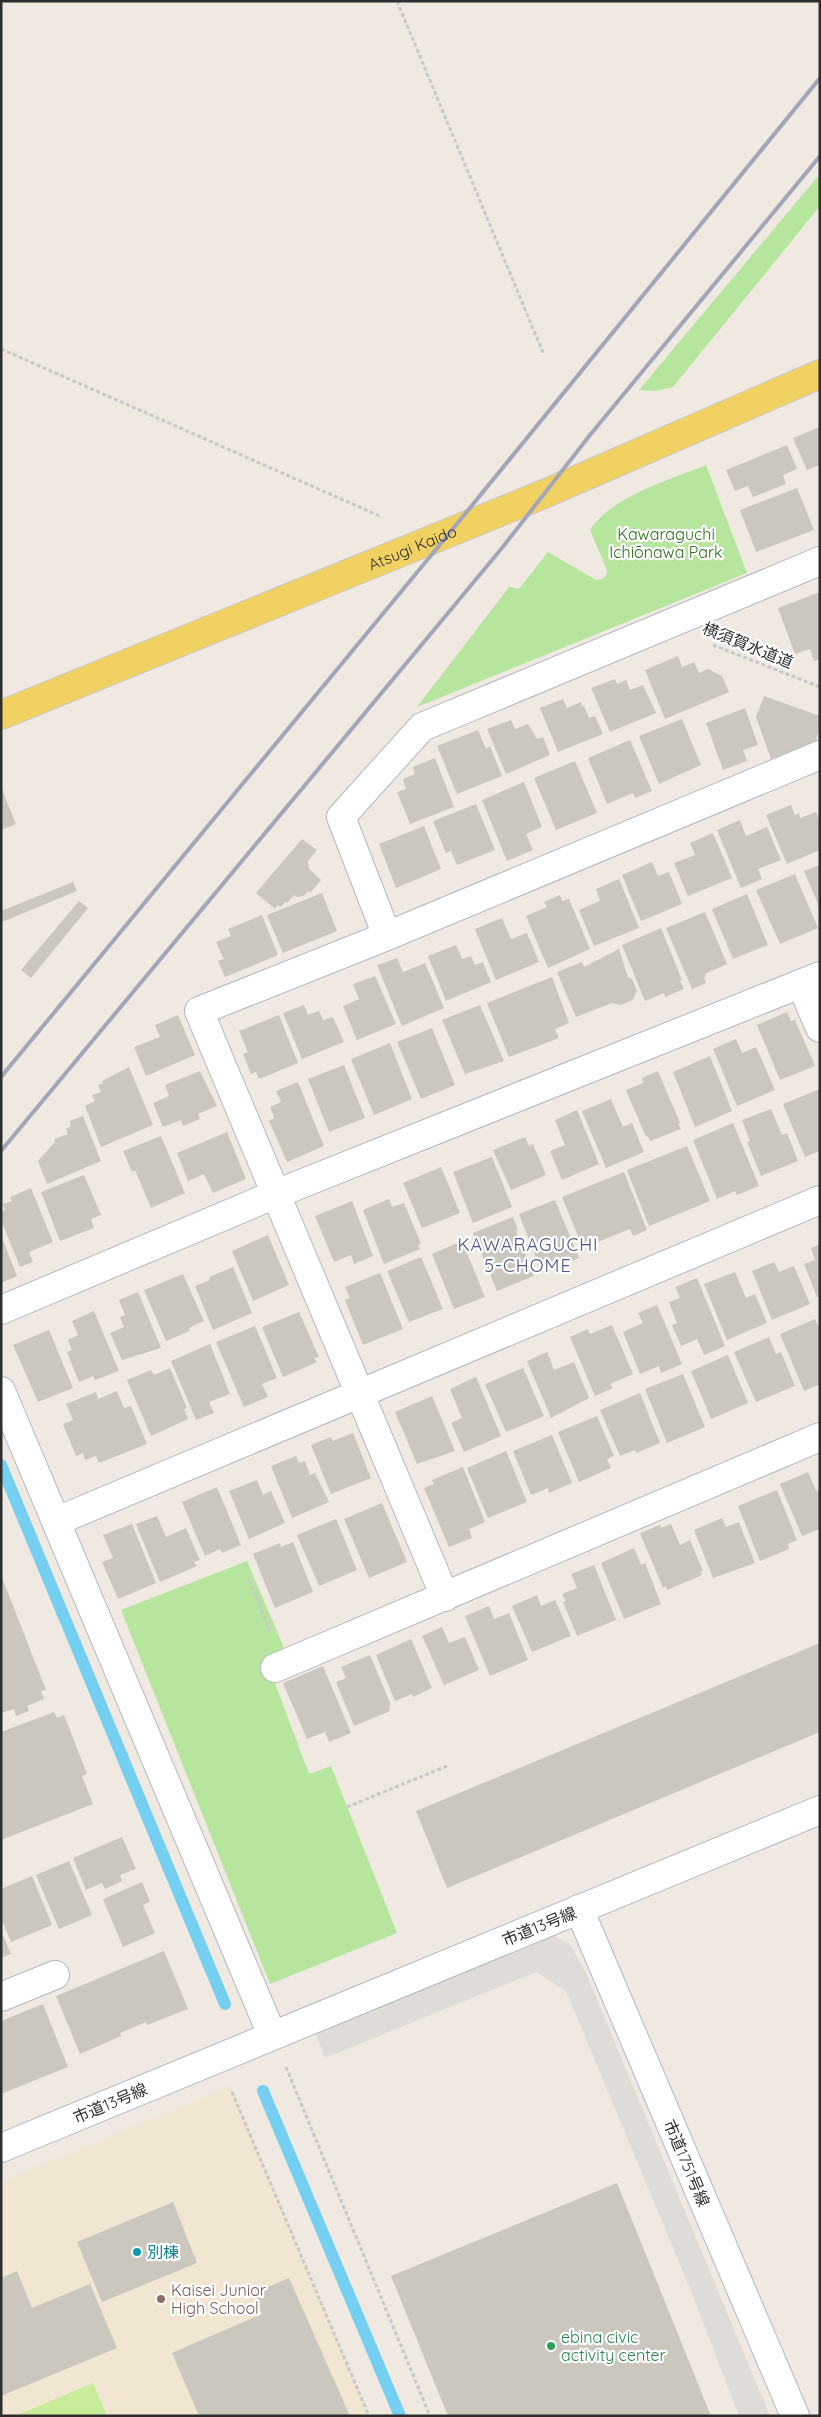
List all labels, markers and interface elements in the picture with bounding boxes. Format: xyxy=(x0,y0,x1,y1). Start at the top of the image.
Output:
street label: Atsugi Kaido xyxy=(365,521,459,575)
park label: Kawaraguchi Ichiōnawa Park xyxy=(609,524,723,562)
street label: 横須賀水道道 xyxy=(700,618,796,672)
district label: KAWARAGUCHI 5-CHOME xyxy=(457,1233,599,1277)
street label: 市道13号線 xyxy=(499,1902,579,1950)
street label: 市道13号線 xyxy=(70,2078,150,2128)
street label: 市道1751号線 xyxy=(660,2116,714,2210)
place label: 別棟 xyxy=(147,2242,179,2262)
marker: 別棟 xyxy=(131,2246,143,2258)
place label: Kaisei Junior High School xyxy=(171,2280,266,2318)
marker: Kaisei Junior High School xyxy=(155,2293,167,2305)
place label: ebina civic activity center xyxy=(561,2327,666,2365)
marker: ebina civic activity center xyxy=(545,2340,557,2352)

